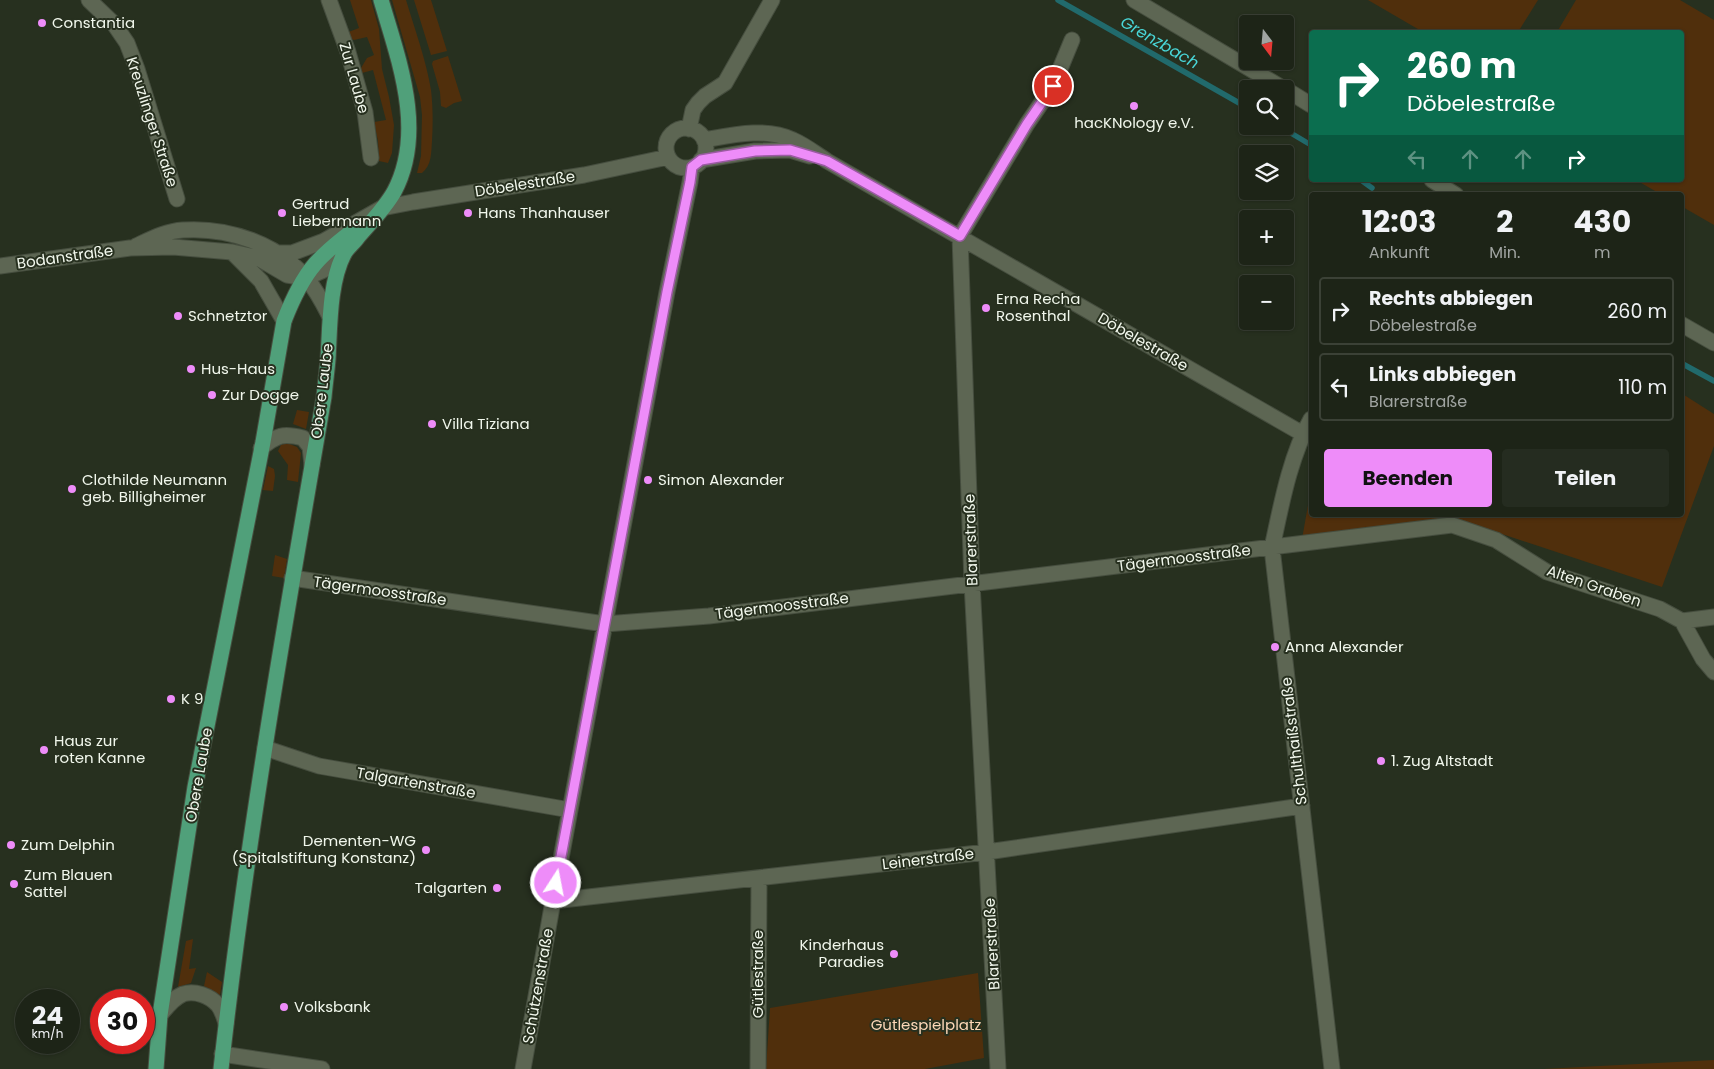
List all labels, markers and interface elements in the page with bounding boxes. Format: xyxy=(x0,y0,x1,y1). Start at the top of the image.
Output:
water label: Grenzbach xyxy=(1116,11,1203,74)
place label: Constantia xyxy=(52,12,135,33)
north arrow xyxy=(1239,15,1294,70)
map controls xyxy=(1239,15,1294,330)
marker: Constantia xyxy=(36,17,48,29)
street label: Zur Laube xyxy=(334,40,375,116)
text: 260 m xyxy=(1407,41,1517,90)
icon: right xyxy=(1324,50,1389,115)
street label: Kreuzlinger Straße xyxy=(122,54,183,190)
pin xyxy=(1032,65,1074,107)
icon: arrive xyxy=(1039,72,1067,100)
button: search xyxy=(1239,80,1294,135)
text: Döbelestraße xyxy=(1407,88,1555,119)
marker: hacKNology e.V. xyxy=(1128,100,1140,112)
place label: hacKNology e.V. xyxy=(1074,112,1194,133)
button: layers xyxy=(1239,145,1294,200)
icon: left xyxy=(1403,145,1431,173)
icon: ahead xyxy=(1456,145,1484,173)
icon: ahead xyxy=(1509,145,1537,173)
icon: right xyxy=(1562,145,1590,173)
street label: Döbelestraße xyxy=(473,165,577,202)
place label: Gertrud Liebermann xyxy=(292,193,381,231)
text: 12:03 xyxy=(1362,200,1436,243)
text: 2 xyxy=(1496,200,1513,243)
text: 430 xyxy=(1573,200,1631,243)
place label: Hans Thanhauser xyxy=(478,202,610,223)
marker: Gertrud Liebermann xyxy=(276,207,288,219)
marker: Hans Thanhauser xyxy=(462,207,474,219)
button: + xyxy=(1239,210,1294,265)
street label: Bodanstraße xyxy=(15,239,115,274)
text: Ankunft xyxy=(1369,241,1429,264)
text: Min. xyxy=(1489,241,1520,264)
text: m xyxy=(1594,241,1610,264)
button: − xyxy=(1239,275,1294,330)
text: Rechts abbiegen xyxy=(1369,285,1533,312)
place label: Erna Recha Rosenthal xyxy=(996,288,1080,326)
icon: right xyxy=(1326,297,1354,325)
text: 260 m xyxy=(1607,298,1667,325)
marker: Erna Recha Rosenthal xyxy=(980,302,992,314)
place label: Schnetztor xyxy=(188,305,268,326)
street label: Döbelestraße xyxy=(1094,307,1192,376)
marker: Schnetztor xyxy=(172,310,184,322)
text: Döbelestraße xyxy=(1369,314,1477,337)
street label: Obere Laube xyxy=(305,342,338,440)
place label: Hus-Haus xyxy=(201,358,275,379)
text: Links abbiegen xyxy=(1369,361,1516,388)
marker: Hus-Haus xyxy=(185,363,197,375)
icon: left xyxy=(1326,373,1354,401)
text: 110 m xyxy=(1618,374,1667,401)
place label: Zur Dogge xyxy=(222,384,299,405)
marker: Zur Dogge xyxy=(206,389,218,401)
text: Blarerstraße xyxy=(1369,390,1467,413)
place label: Villa Tiziana xyxy=(442,413,530,434)
marker: Villa Tiziana xyxy=(426,418,438,430)
button: Beenden xyxy=(1324,449,1492,507)
button: Teilen xyxy=(1502,449,1669,507)
place label: Clothilde Neumann geb. Billigheimer xyxy=(82,469,227,507)
place label: Simon Alexander xyxy=(658,469,785,490)
marker: Simon Alexander xyxy=(642,474,654,486)
marker: Clothilde Neumann geb. Billigheimer xyxy=(66,483,78,495)
street label: Blarerstraße xyxy=(958,494,983,586)
street label: Tägermoosstraße xyxy=(1116,539,1252,576)
street label: Alten Graben xyxy=(1544,560,1644,612)
street label: Tägermoosstraße xyxy=(312,571,448,610)
street label: Tägermoosstraße xyxy=(714,587,850,624)
place label: Anna Alexander xyxy=(1285,636,1404,657)
marker: Anna Alexander xyxy=(1269,641,1281,653)
street label: Schulthaißstraße xyxy=(1275,676,1312,806)
place label: K 9 xyxy=(181,688,203,709)
marker: K 9 xyxy=(165,693,177,705)
street label: Obere Laube xyxy=(180,726,217,824)
place label: Haus zur roten Kanne xyxy=(54,730,145,768)
marker: Haus zur roten Kanne xyxy=(38,744,50,756)
place label: 1. Zug Altstadt xyxy=(1391,750,1493,771)
marker: 1. Zug Altstadt xyxy=(1375,755,1387,767)
street label: Talgartenstraße xyxy=(355,762,477,803)
place label: Dementen-WG (Spitalstiftung Konstanz) xyxy=(232,830,416,868)
place label: Zum Delphin xyxy=(21,834,115,855)
marker: Zum Delphin xyxy=(5,839,17,851)
street label: Leinerstraße xyxy=(881,842,975,875)
marker: Dementen-WG (Spitalstiftung Konstanz) xyxy=(420,844,432,856)
position arrow xyxy=(529,856,581,908)
place label: Zum Blauen Sattel xyxy=(24,864,113,902)
place label: Talgarten xyxy=(415,877,487,898)
marker: Zum Blauen Sattel xyxy=(8,878,20,890)
marker: Talgarten xyxy=(491,882,503,894)
street label: Blarerstraße xyxy=(979,898,1004,991)
street label: Schützenstraße xyxy=(517,927,558,1045)
street label: Gütlestraße xyxy=(747,930,768,1018)
place label: Kinderhaus Paradies xyxy=(800,934,884,972)
marker: Kinderhaus Paradies xyxy=(888,948,900,960)
speed limit sign: 30 xyxy=(90,989,155,1054)
place label: Volksbank xyxy=(294,996,371,1017)
text: 24 xyxy=(32,998,63,1033)
marker: Volksbank xyxy=(278,1001,290,1013)
park label: Gütlespielplatz xyxy=(871,1014,981,1035)
text: km/h xyxy=(32,1025,63,1042)

